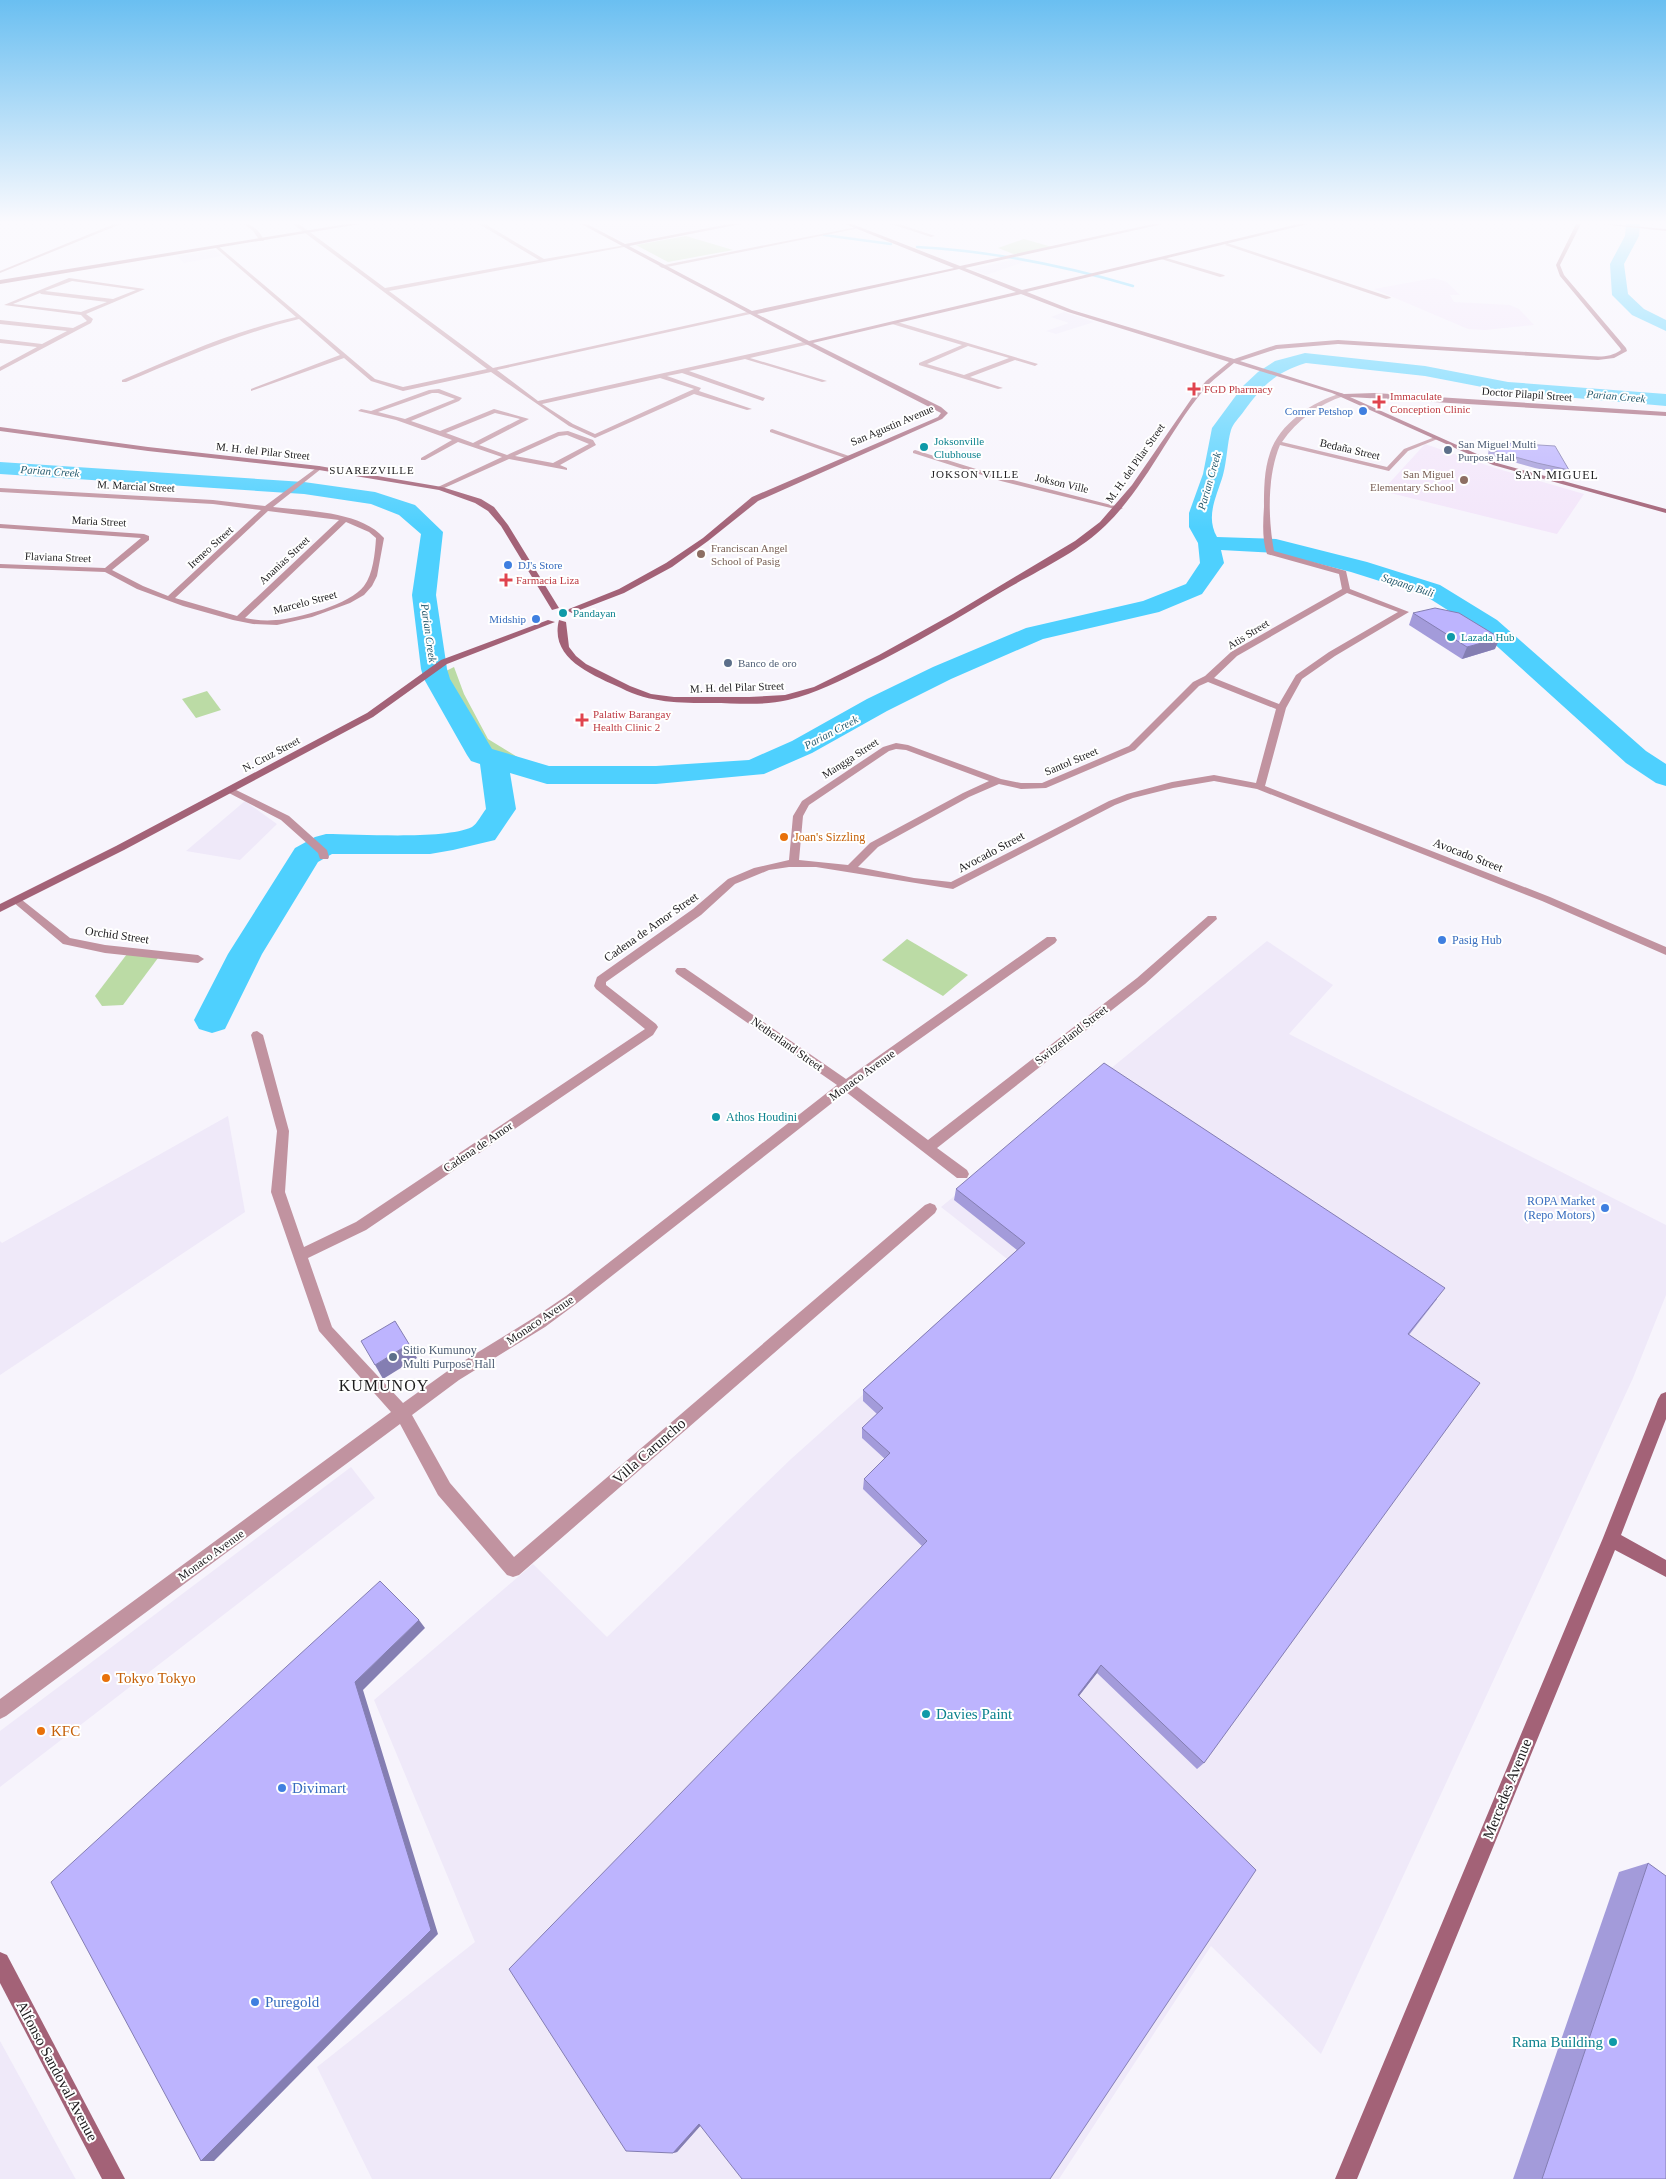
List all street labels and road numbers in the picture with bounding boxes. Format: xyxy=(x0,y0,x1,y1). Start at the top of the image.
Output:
street label: Doctor Pilapil Street xyxy=(1481,385,1573,403)
street label: San Agustin Avenue xyxy=(849,402,935,448)
street label: M. H. del Pilar Street xyxy=(1103,421,1167,505)
street label: Bedaña Street xyxy=(1319,436,1381,462)
street label: M. H. del Pilar Street xyxy=(216,440,310,462)
street label: Jokson Ville xyxy=(1034,471,1090,495)
street label: M. Marcial Street xyxy=(97,478,175,494)
street label: Maria Street xyxy=(71,514,127,528)
street label: Ireneo Street xyxy=(185,524,235,570)
street label: Ananias Street xyxy=(256,534,312,586)
street label: Flaviana Street xyxy=(25,550,91,564)
street label: Marcelo Street xyxy=(272,588,338,616)
street label: Atis Street xyxy=(1225,617,1271,651)
street label: M. H. del Pilar Street xyxy=(690,679,784,695)
street label: N. Cruz Street xyxy=(240,734,302,774)
street label: Mangga Street xyxy=(820,735,880,781)
street label: Santol Street xyxy=(1043,744,1099,778)
street label: Avocado Street xyxy=(955,828,1027,875)
street label: Avocado Street xyxy=(1431,835,1505,875)
street label: Cadena de Amor Street xyxy=(601,889,701,965)
street label: Orchid Street xyxy=(84,924,150,946)
street label: Switzerland Street xyxy=(1032,1002,1111,1068)
street label: Netherland Street xyxy=(748,1014,826,1074)
street label: Monaco Avenue xyxy=(826,1046,898,1104)
street label: Cadena de Amor xyxy=(441,1119,515,1175)
street label: Monaco Avenue xyxy=(504,1292,576,1348)
street label: Villa Caruncho xyxy=(609,1415,689,1487)
street label: Monaco Avenue xyxy=(175,1526,247,1584)
street label: Mercedes Avenue xyxy=(1480,1736,1535,1841)
street label: Alfonso Sandoval Avenue xyxy=(13,1998,101,2144)

